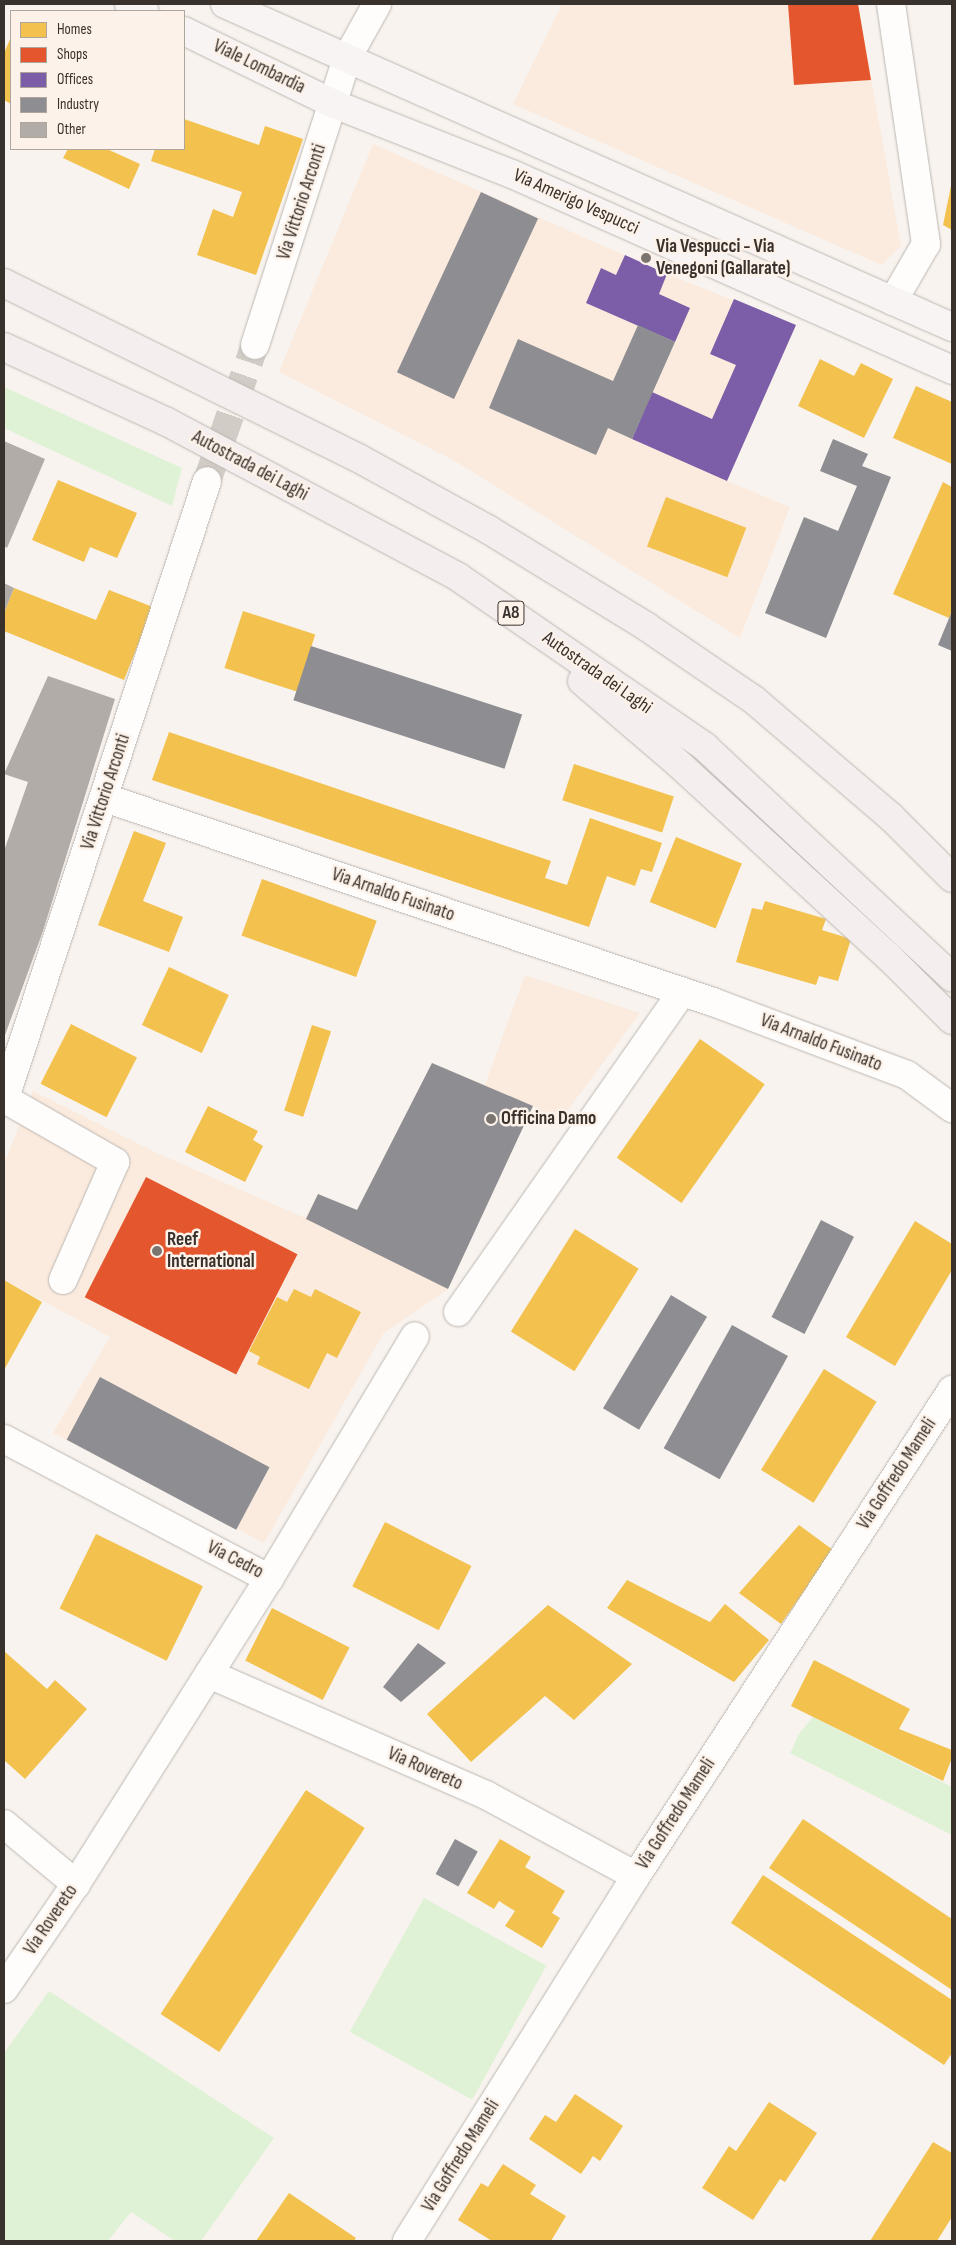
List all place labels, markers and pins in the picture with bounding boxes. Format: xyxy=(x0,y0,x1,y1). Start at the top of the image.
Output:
place label: Via Vespucci - Via Venegoni (Gallarate) xyxy=(656,236,790,280)
marker: Via Vespucci - Via Venegoni (Gallarate) xyxy=(640,252,652,264)
place label: Officina Damo xyxy=(501,1108,596,1130)
marker: Officina Damo xyxy=(485,1113,497,1125)
place label: Reef International xyxy=(167,1229,255,1273)
marker: Reef International xyxy=(151,1245,163,1257)

